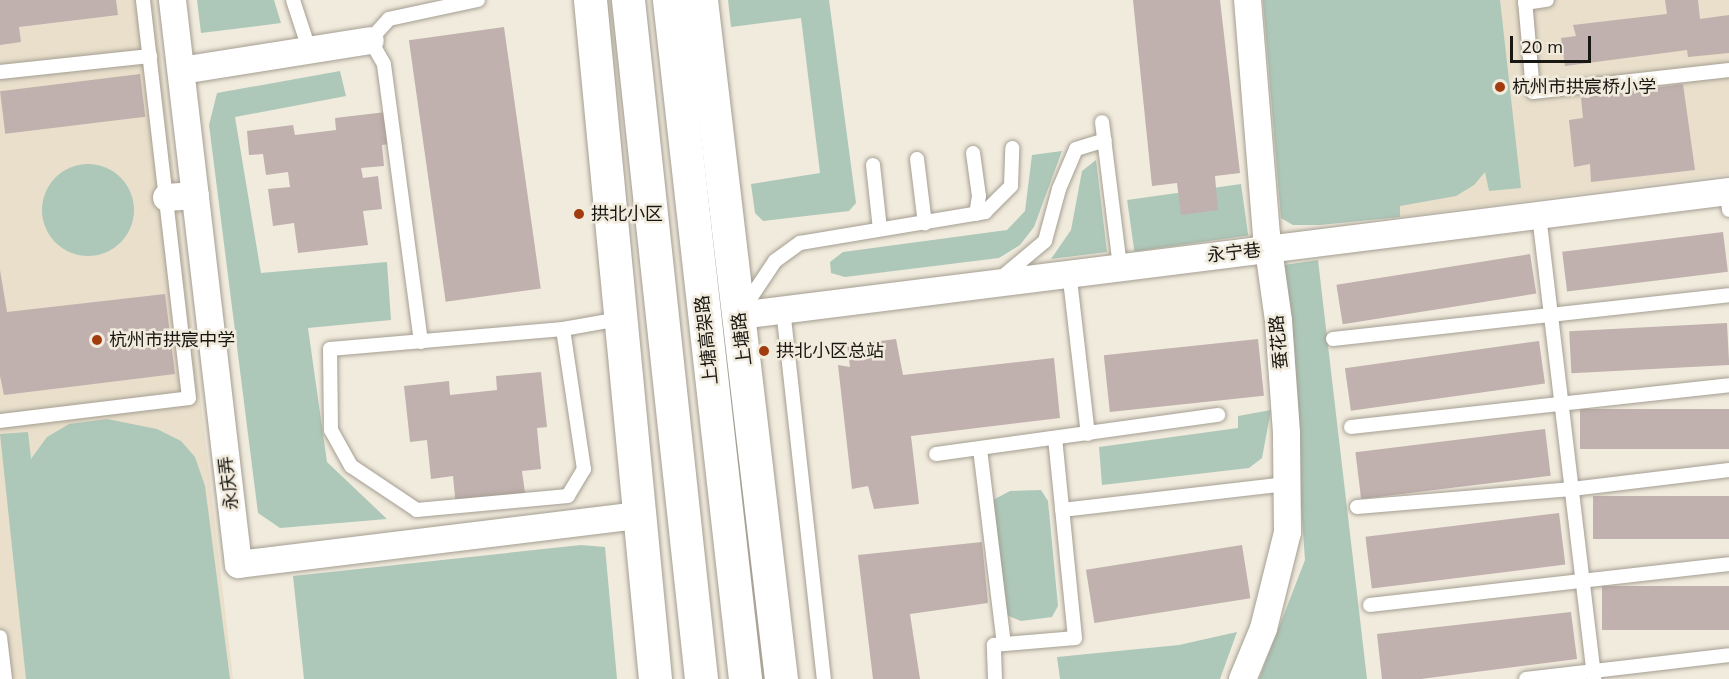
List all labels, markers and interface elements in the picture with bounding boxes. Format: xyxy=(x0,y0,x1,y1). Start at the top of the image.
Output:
scale bar xyxy=(1513,24,1594,62)
text: 20 m xyxy=(1521,35,1563,58)
place label: 杭州市拱宸桥小学 xyxy=(1512,76,1656,98)
marker: 杭州市拱宸桥小学 xyxy=(1493,80,1507,94)
place label: 拱北小区 xyxy=(591,203,663,225)
marker: 拱北小区 xyxy=(572,207,586,221)
street label: 永宁巷 xyxy=(1206,239,1262,267)
street label: 上塘高架路 xyxy=(692,294,722,386)
street label: 上塘路 xyxy=(728,311,756,367)
street label: 蚕花路 xyxy=(1266,314,1292,370)
place label: 杭州市拱宸中学 xyxy=(109,329,235,351)
marker: 杭州市拱宸中学 xyxy=(90,333,104,347)
place label: 拱北小区总站 xyxy=(776,340,884,362)
marker: 拱北小区总站 xyxy=(757,344,771,358)
street label: 永庆弄 xyxy=(215,455,243,511)

